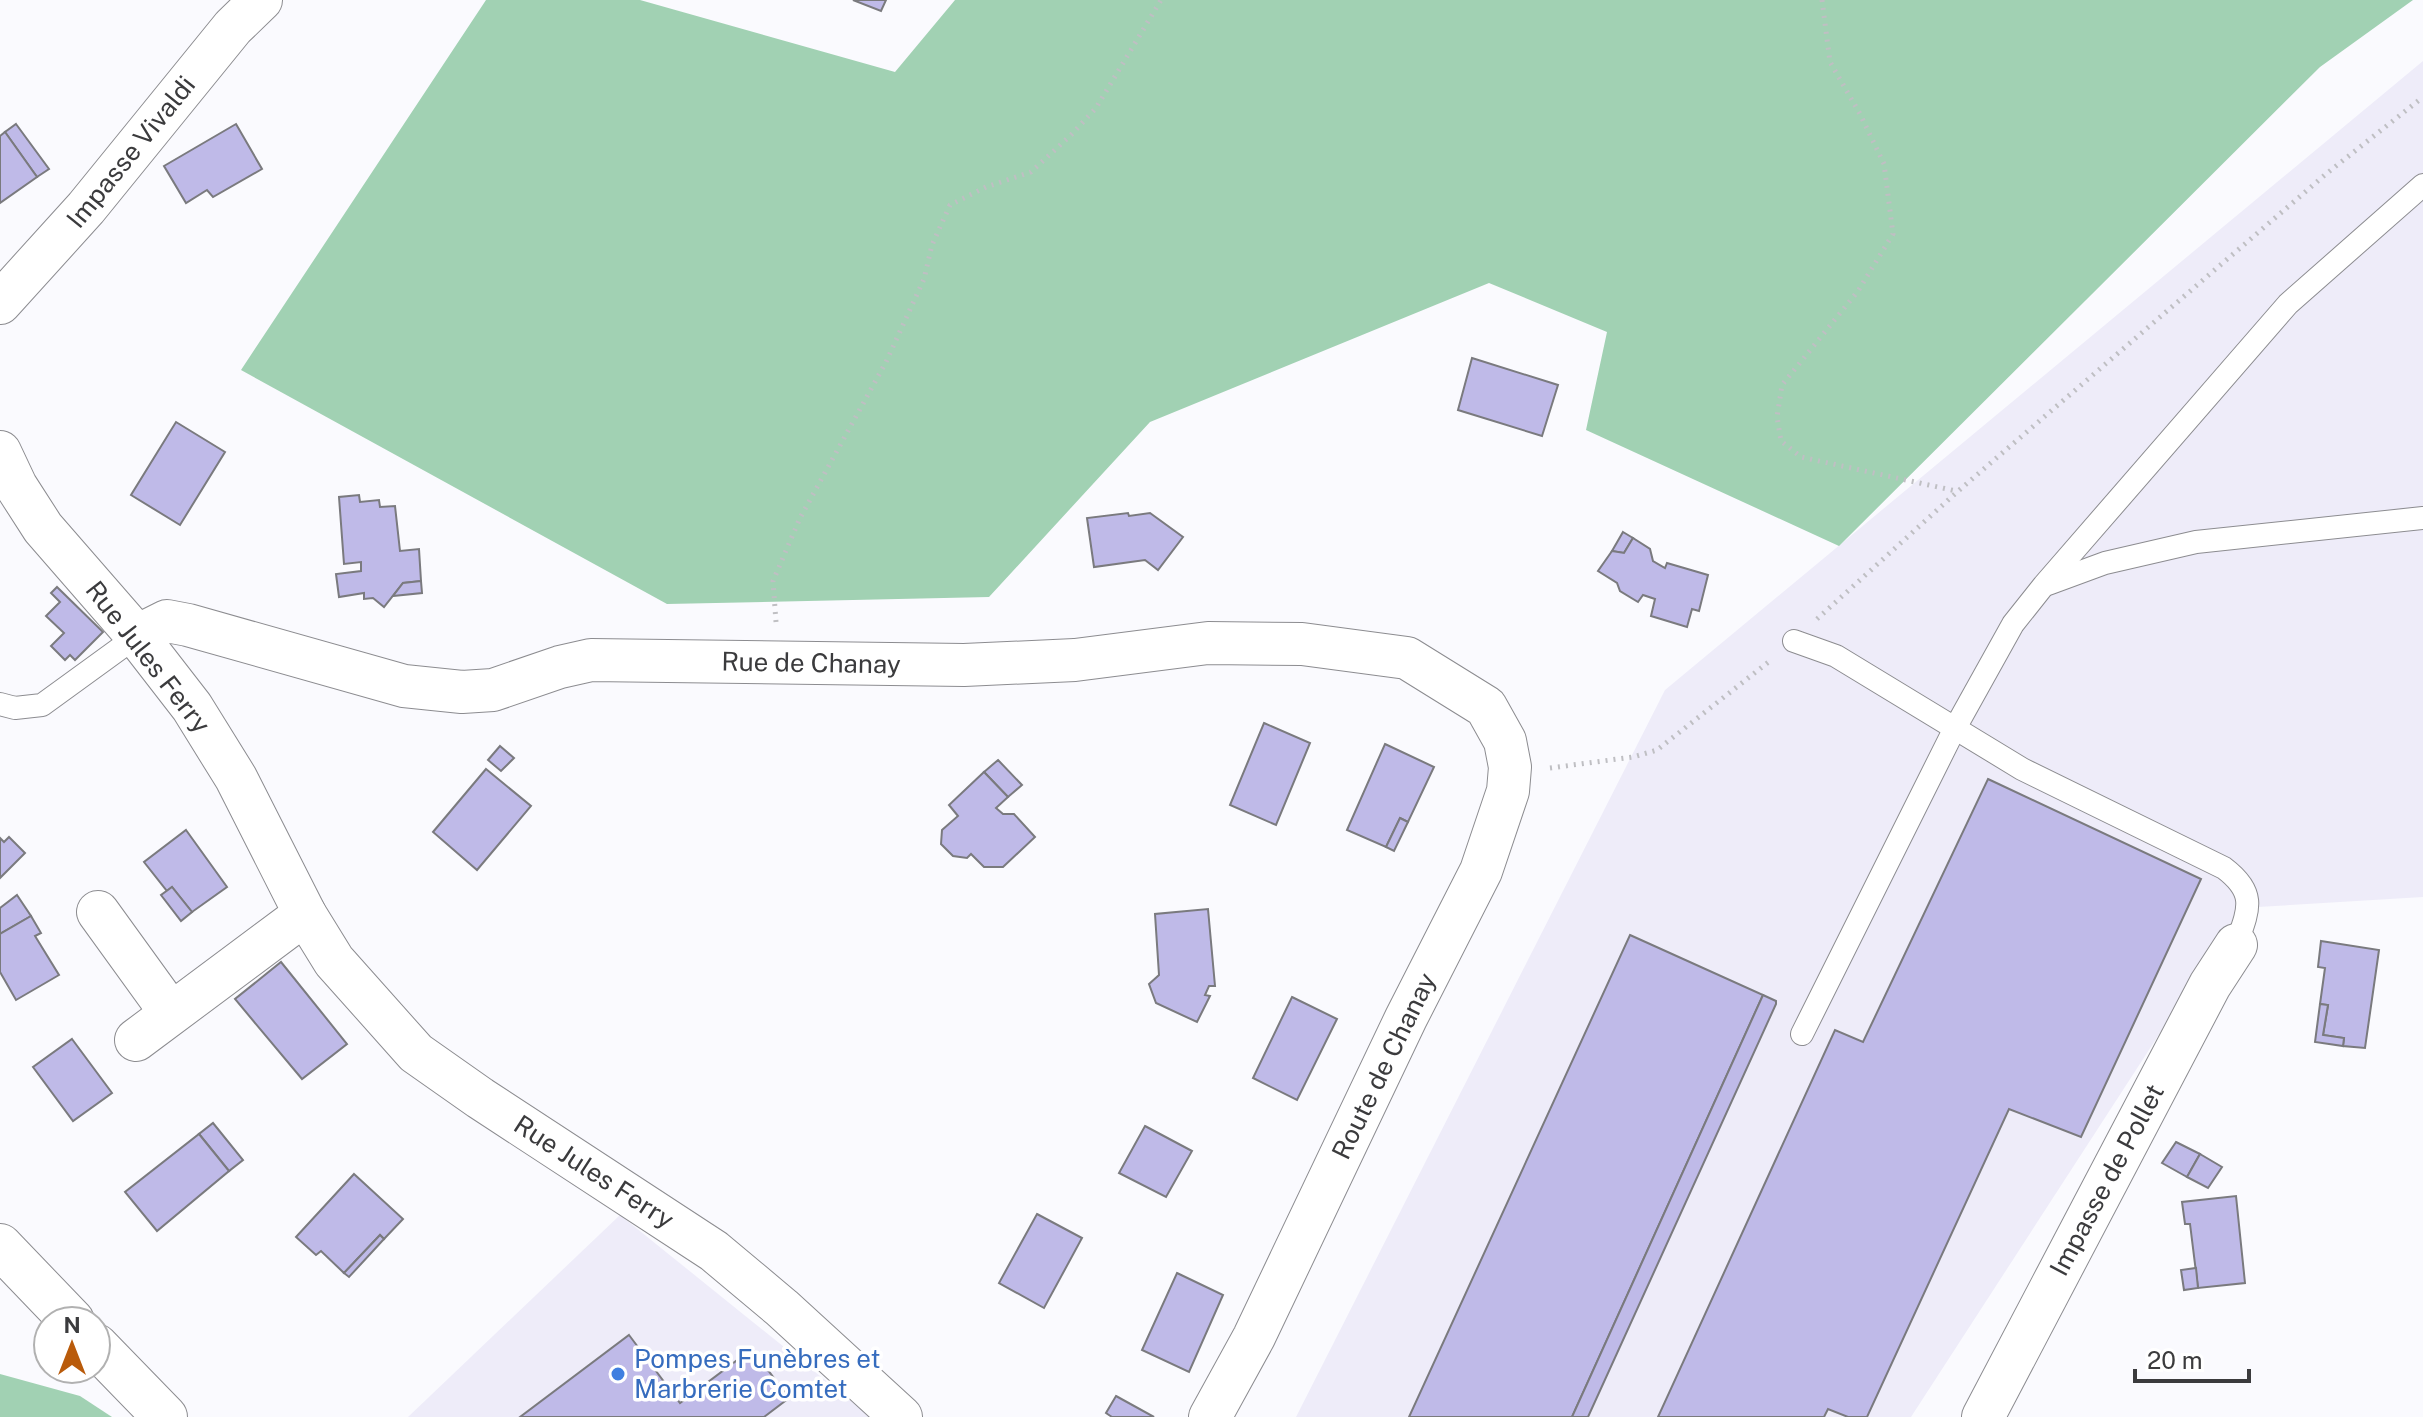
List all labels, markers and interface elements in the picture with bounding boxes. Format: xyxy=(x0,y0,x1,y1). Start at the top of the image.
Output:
street label: Impasse Vivaldi xyxy=(60,69,201,234)
street label: Rue Jules Ferry xyxy=(79,575,217,739)
street label: Rue de Chanay xyxy=(721,645,901,680)
street label: Route de Chanay xyxy=(1325,967,1442,1164)
street label: Impasse de Pollet xyxy=(2043,1079,2170,1281)
street label: Rue Jules Ferry xyxy=(509,1108,680,1235)
north arrow xyxy=(32,1305,112,1385)
text: N xyxy=(63,1312,81,1338)
scale bar xyxy=(2135,1333,2249,1383)
place label: Pompes Funèbres et Marbrerie Comtet xyxy=(634,1343,881,1404)
text: 20 m xyxy=(2147,1346,2203,1374)
marker: Pompes Funèbres et Marbrerie Comtet xyxy=(609,1365,627,1383)

